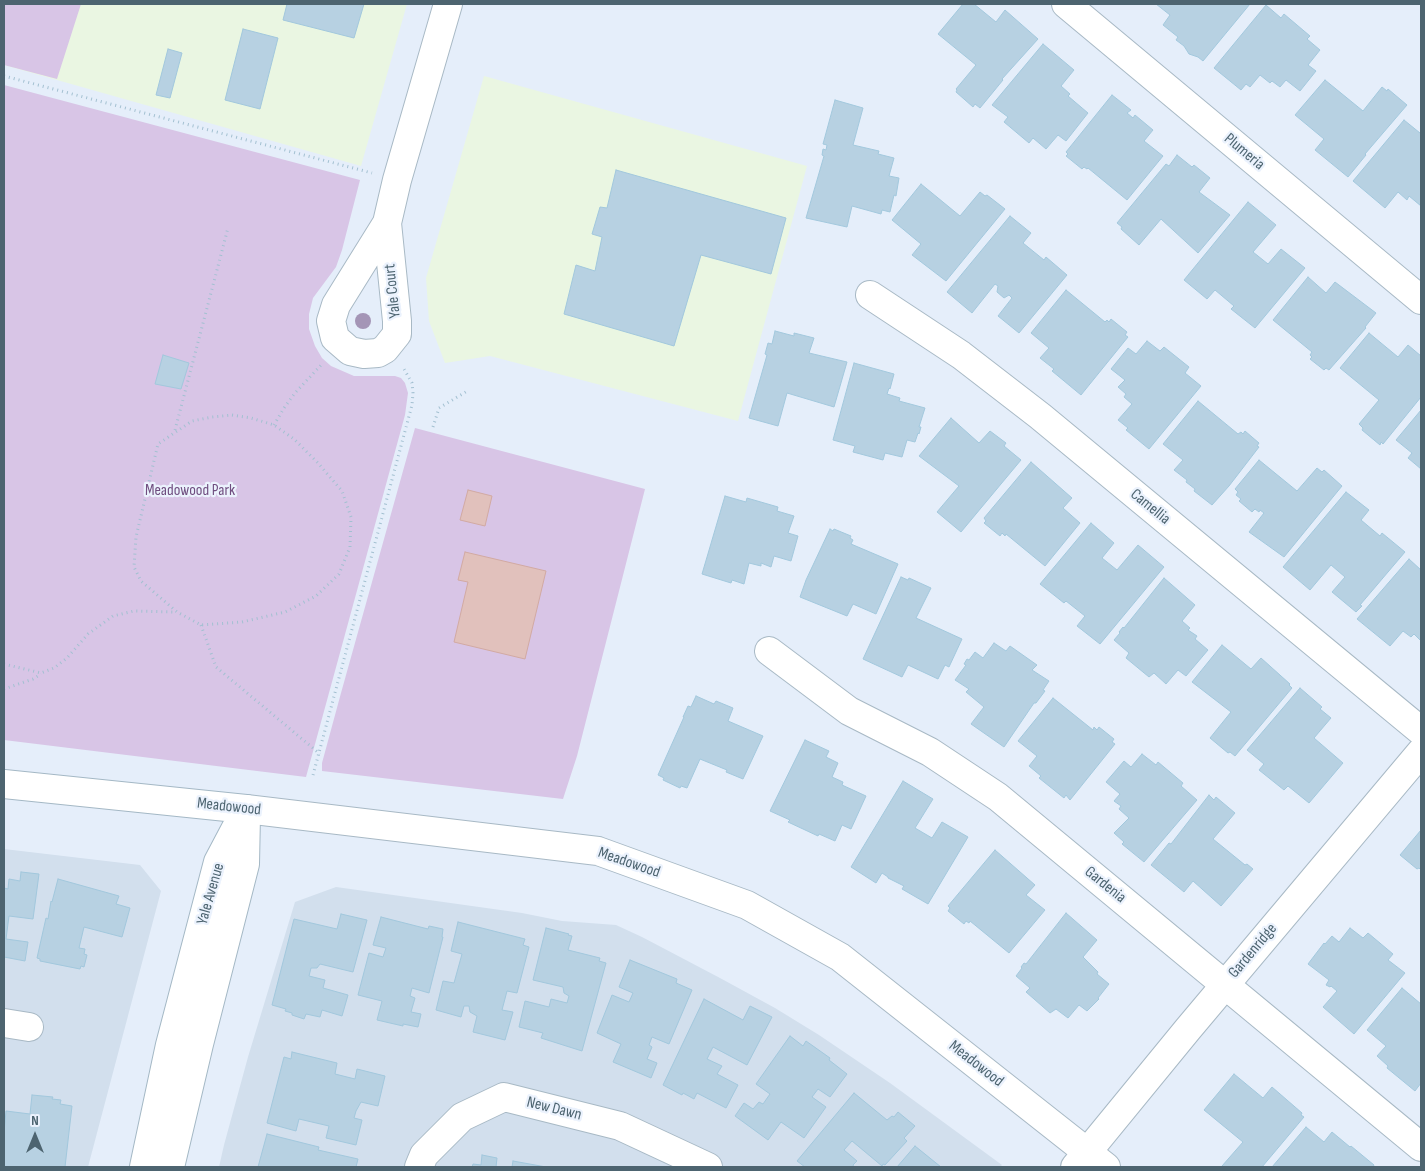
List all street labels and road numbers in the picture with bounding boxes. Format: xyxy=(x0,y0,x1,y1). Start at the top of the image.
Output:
street label: Plumeria xyxy=(1220,130,1268,174)
street label: Yale Court xyxy=(381,263,405,319)
street label: Camellia xyxy=(1126,485,1174,529)
street label: Meadowood xyxy=(196,794,262,820)
street label: Meadowood xyxy=(596,843,662,883)
street label: Yale Avenue xyxy=(193,861,229,927)
street label: Gardenia xyxy=(1081,863,1129,907)
street label: Gardenridge xyxy=(1225,920,1281,982)
street label: Meadowood xyxy=(945,1037,1007,1091)
street label: New Dawn xyxy=(525,1093,583,1125)

